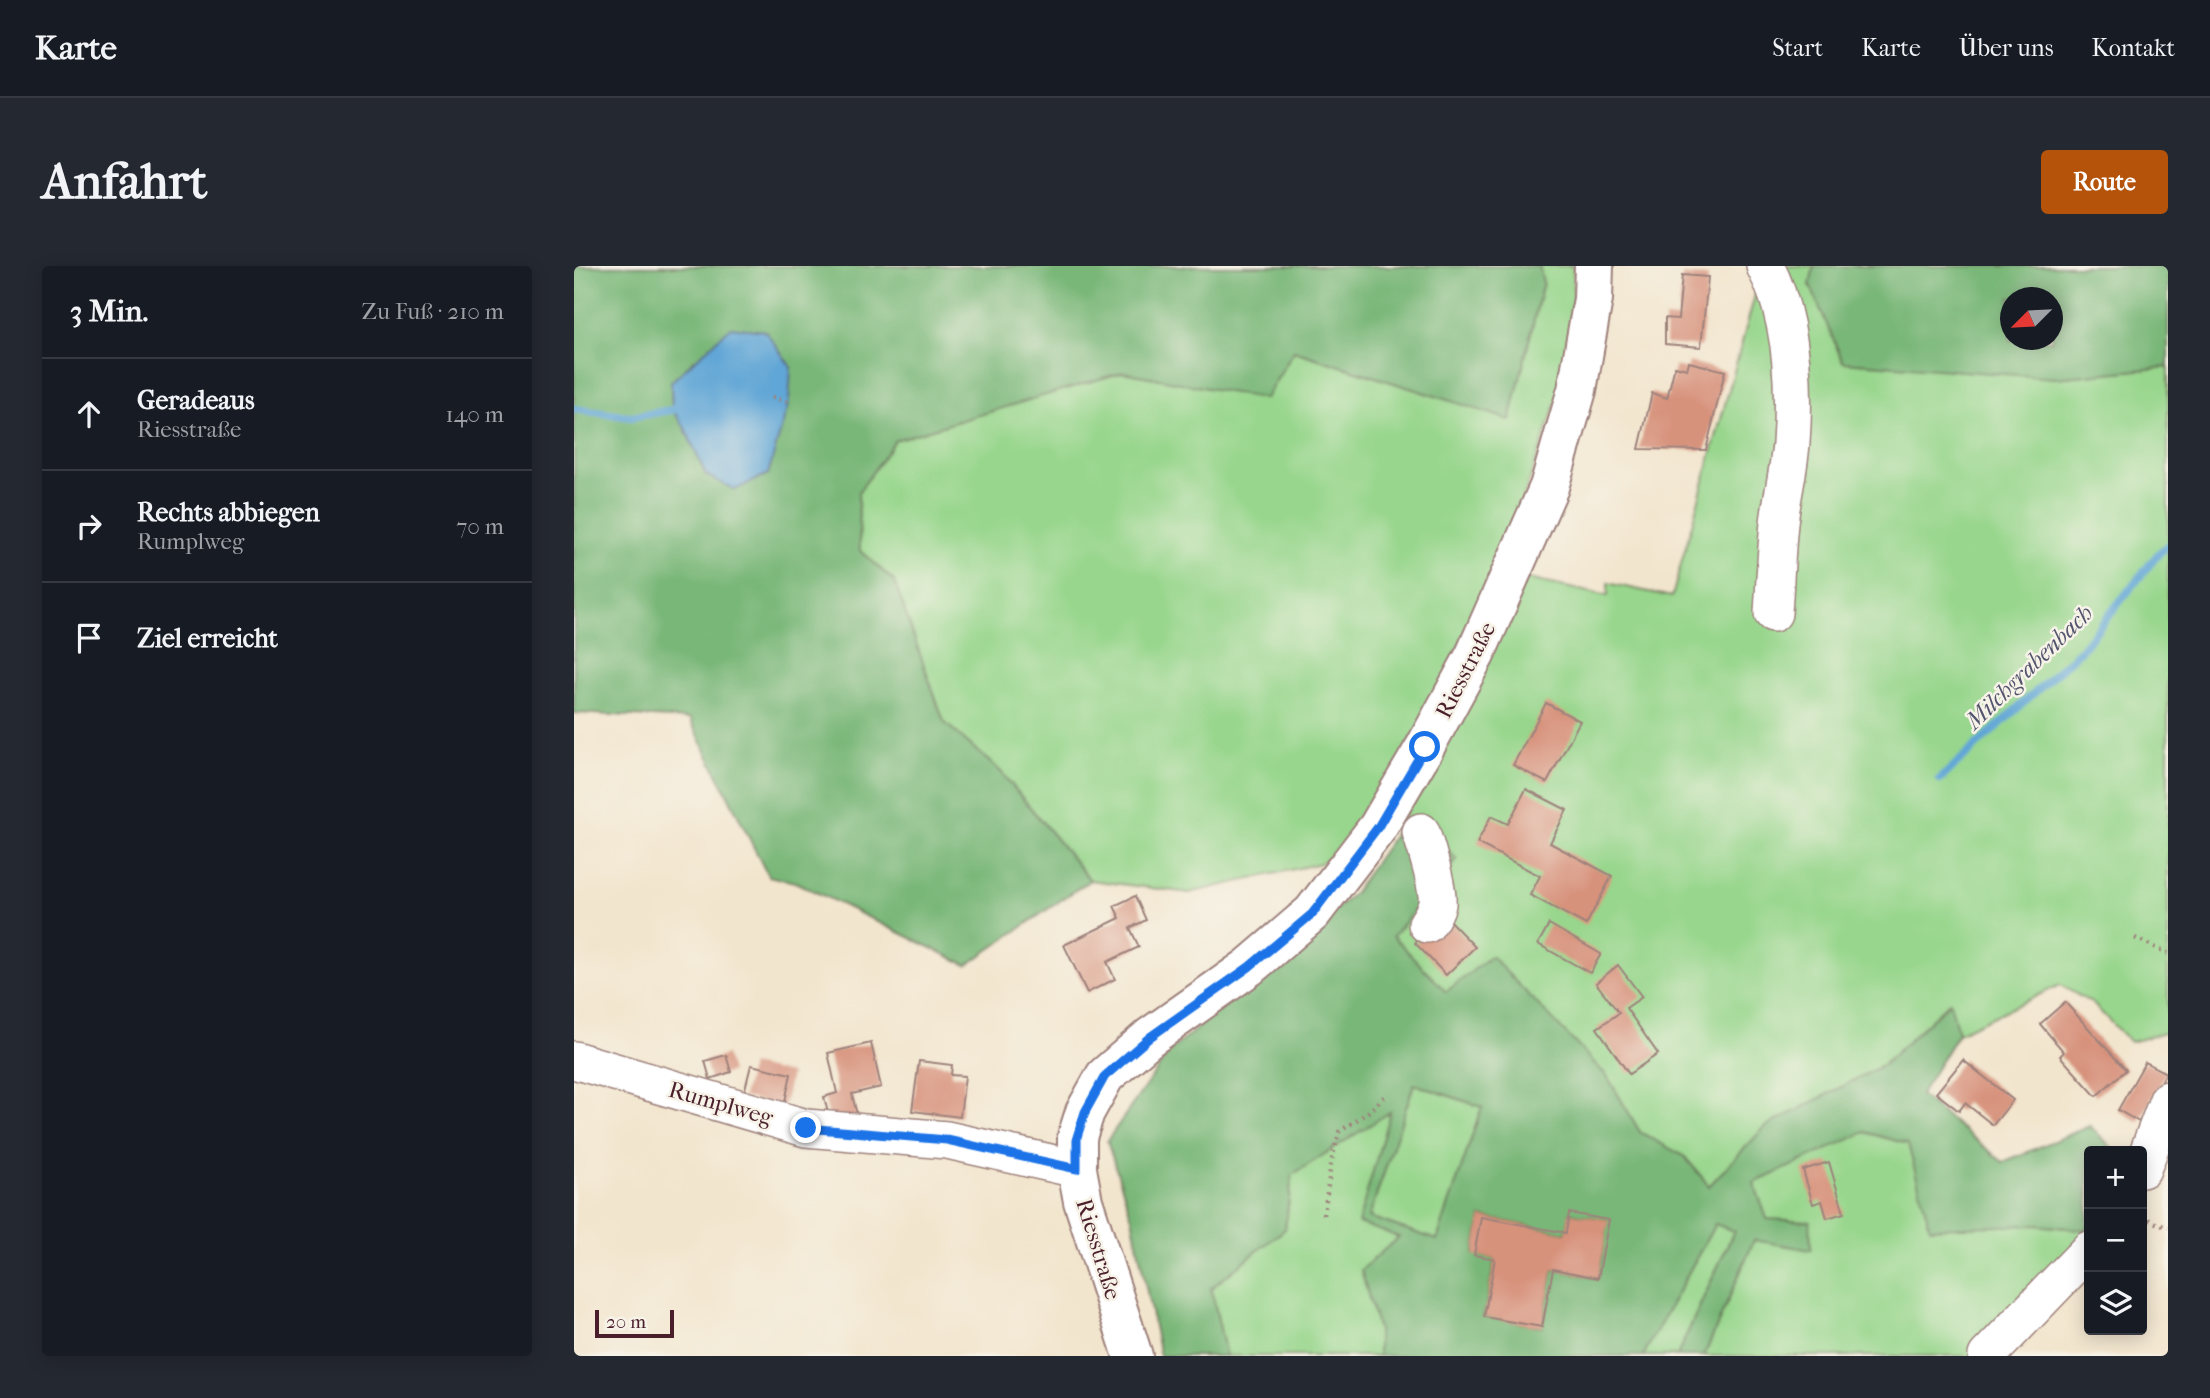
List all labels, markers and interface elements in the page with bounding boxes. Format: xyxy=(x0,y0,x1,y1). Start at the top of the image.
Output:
text: Karte xyxy=(35,29,117,68)
text: Start xyxy=(1772,34,1823,62)
text: Karte xyxy=(1861,34,1921,62)
text: Über uns xyxy=(1959,34,2054,62)
text: Kontakt xyxy=(2092,34,2175,62)
button: Route xyxy=(2041,150,2168,214)
text: Anfahrt xyxy=(42,153,207,211)
north arrow xyxy=(2000,287,2063,350)
text: 3 Min. xyxy=(70,294,148,329)
text: Zu Fuß · 210 m xyxy=(361,298,504,325)
text: Geradeaus xyxy=(137,385,255,416)
icon: ahead xyxy=(70,395,108,433)
text: 140 m xyxy=(445,401,504,428)
text: Riesstraße xyxy=(137,416,241,443)
text: Rechts abbiegen xyxy=(137,497,320,528)
icon: right xyxy=(70,507,108,545)
text: 70 m xyxy=(456,513,504,540)
text: Rumplweg xyxy=(137,528,244,555)
water label: Milchgrabenbach xyxy=(1958,599,2098,736)
street label: Riesstraße xyxy=(1430,618,1501,723)
icon: arrive xyxy=(70,619,108,657)
text: Ziel erreicht xyxy=(137,623,278,654)
route start xyxy=(1409,731,1440,762)
street label: Rumplweg xyxy=(666,1076,777,1131)
route end xyxy=(790,1112,821,1143)
map controls xyxy=(2084,1146,2147,1335)
button: + xyxy=(2084,1146,2147,1209)
street label: Riesstraße xyxy=(1070,1195,1127,1303)
button: − xyxy=(2084,1209,2147,1272)
button: layers xyxy=(2084,1272,2147,1335)
scale bar xyxy=(595,1307,674,1339)
text: 20 m xyxy=(606,1311,646,1333)

